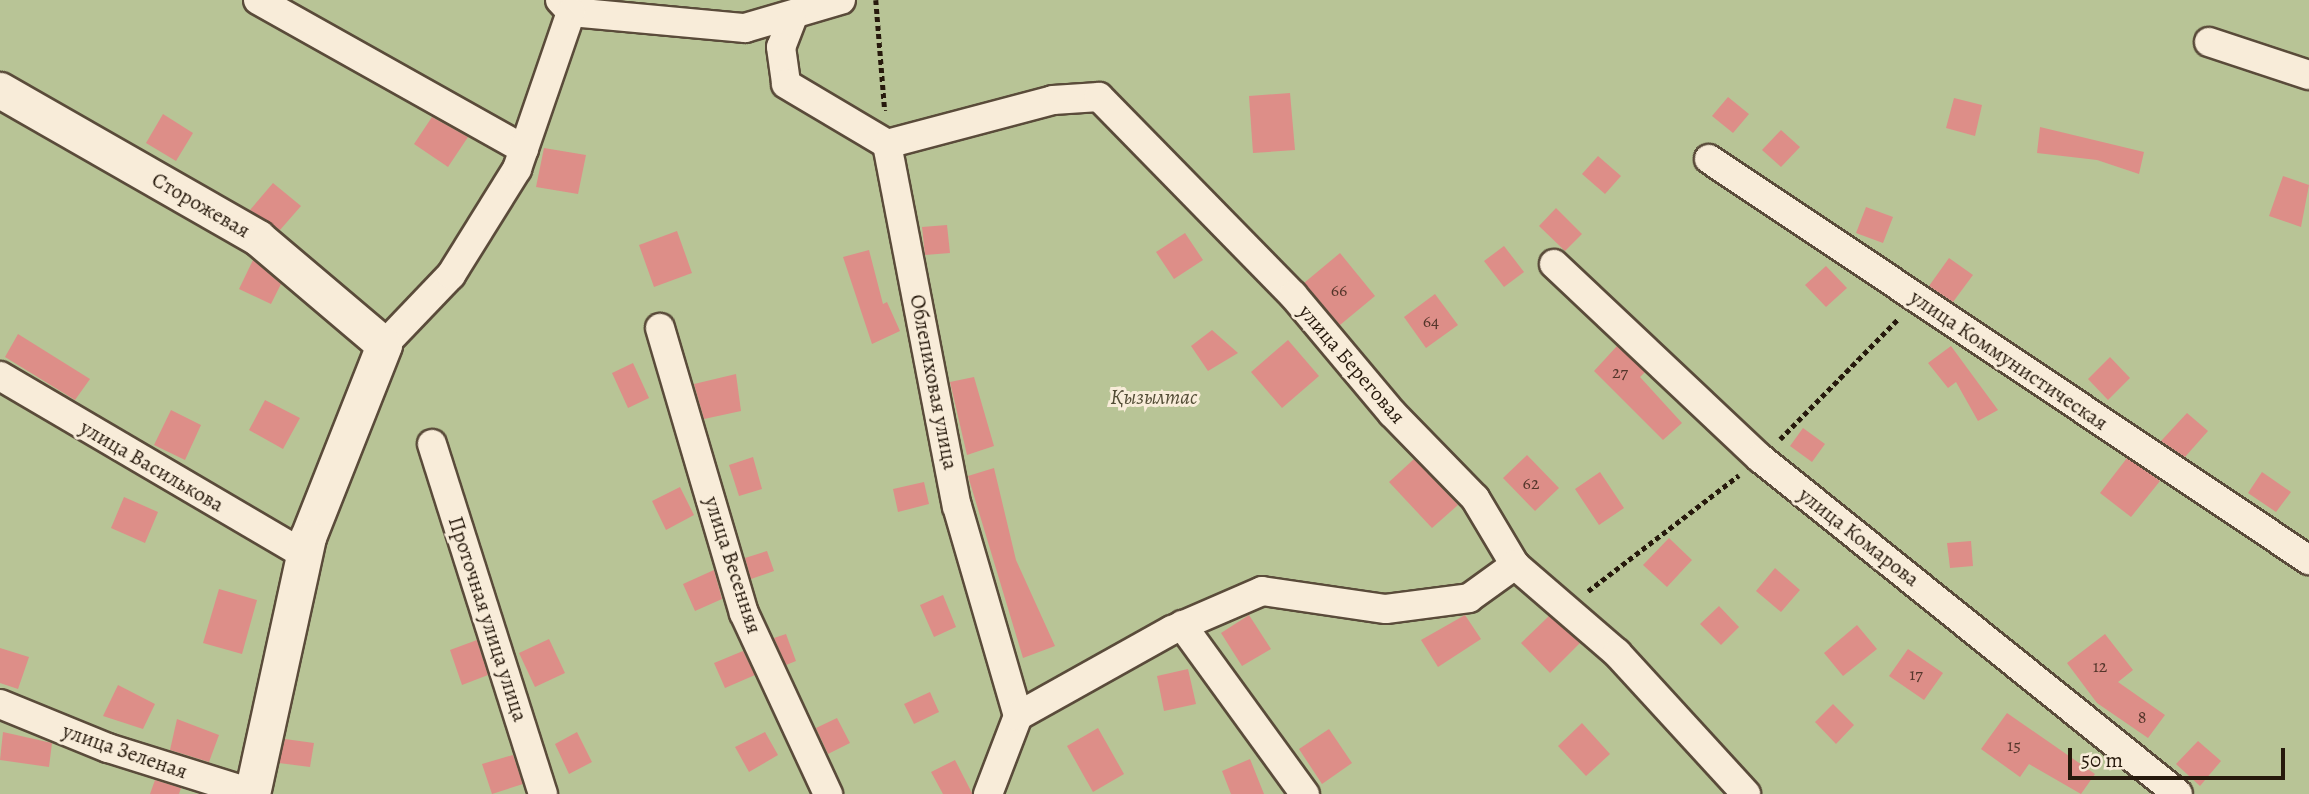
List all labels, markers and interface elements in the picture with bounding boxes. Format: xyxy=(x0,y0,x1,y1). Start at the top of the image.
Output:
street label: Сторожевая xyxy=(147,167,255,243)
house number: 66 xyxy=(1331,279,1347,301)
street label: улица Коммунистическая xyxy=(1905,284,2113,436)
street label: Облепиховая улица xyxy=(905,292,963,472)
street label: улица Береговая xyxy=(1293,299,1411,429)
house number: 64 xyxy=(1423,310,1439,332)
house number: 27 xyxy=(1612,361,1628,383)
park label: Қызылтас xyxy=(1111,384,1197,410)
street label: улица Василькова xyxy=(76,415,228,517)
house number: 62 xyxy=(1523,472,1539,494)
street label: улица Комарова xyxy=(1794,482,1924,592)
street label: улица Весенняя xyxy=(699,493,767,637)
street label: Проточная улица улица xyxy=(443,513,533,725)
house number: 12 xyxy=(2093,655,2107,677)
house number: 17 xyxy=(1909,663,1923,685)
house number: 8 xyxy=(2138,706,2146,728)
street label: улица Зеленая xyxy=(59,718,191,784)
house number: 15 xyxy=(2007,734,2021,756)
scale bar xyxy=(2071,734,2288,778)
text: 50 m xyxy=(2081,746,2123,774)

